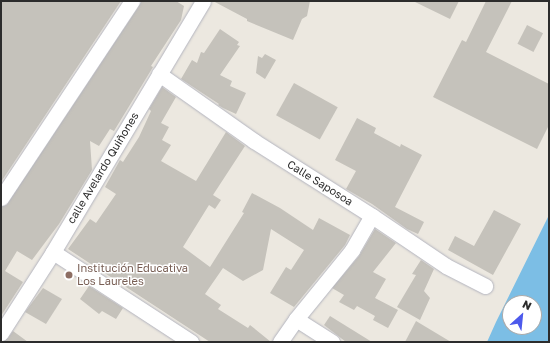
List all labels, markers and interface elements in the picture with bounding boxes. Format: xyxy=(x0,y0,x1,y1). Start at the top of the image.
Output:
street label: calle Avelardo Quiñones xyxy=(65,110,141,226)
street label: Calle Saposoa xyxy=(285,158,355,208)
place label: Institución Educativa Los Laureles xyxy=(77,262,188,288)
marker: Institución Educativa Los Laureles xyxy=(64,270,74,280)
north arrow xyxy=(502,295,542,335)
text: N xyxy=(521,297,534,312)

